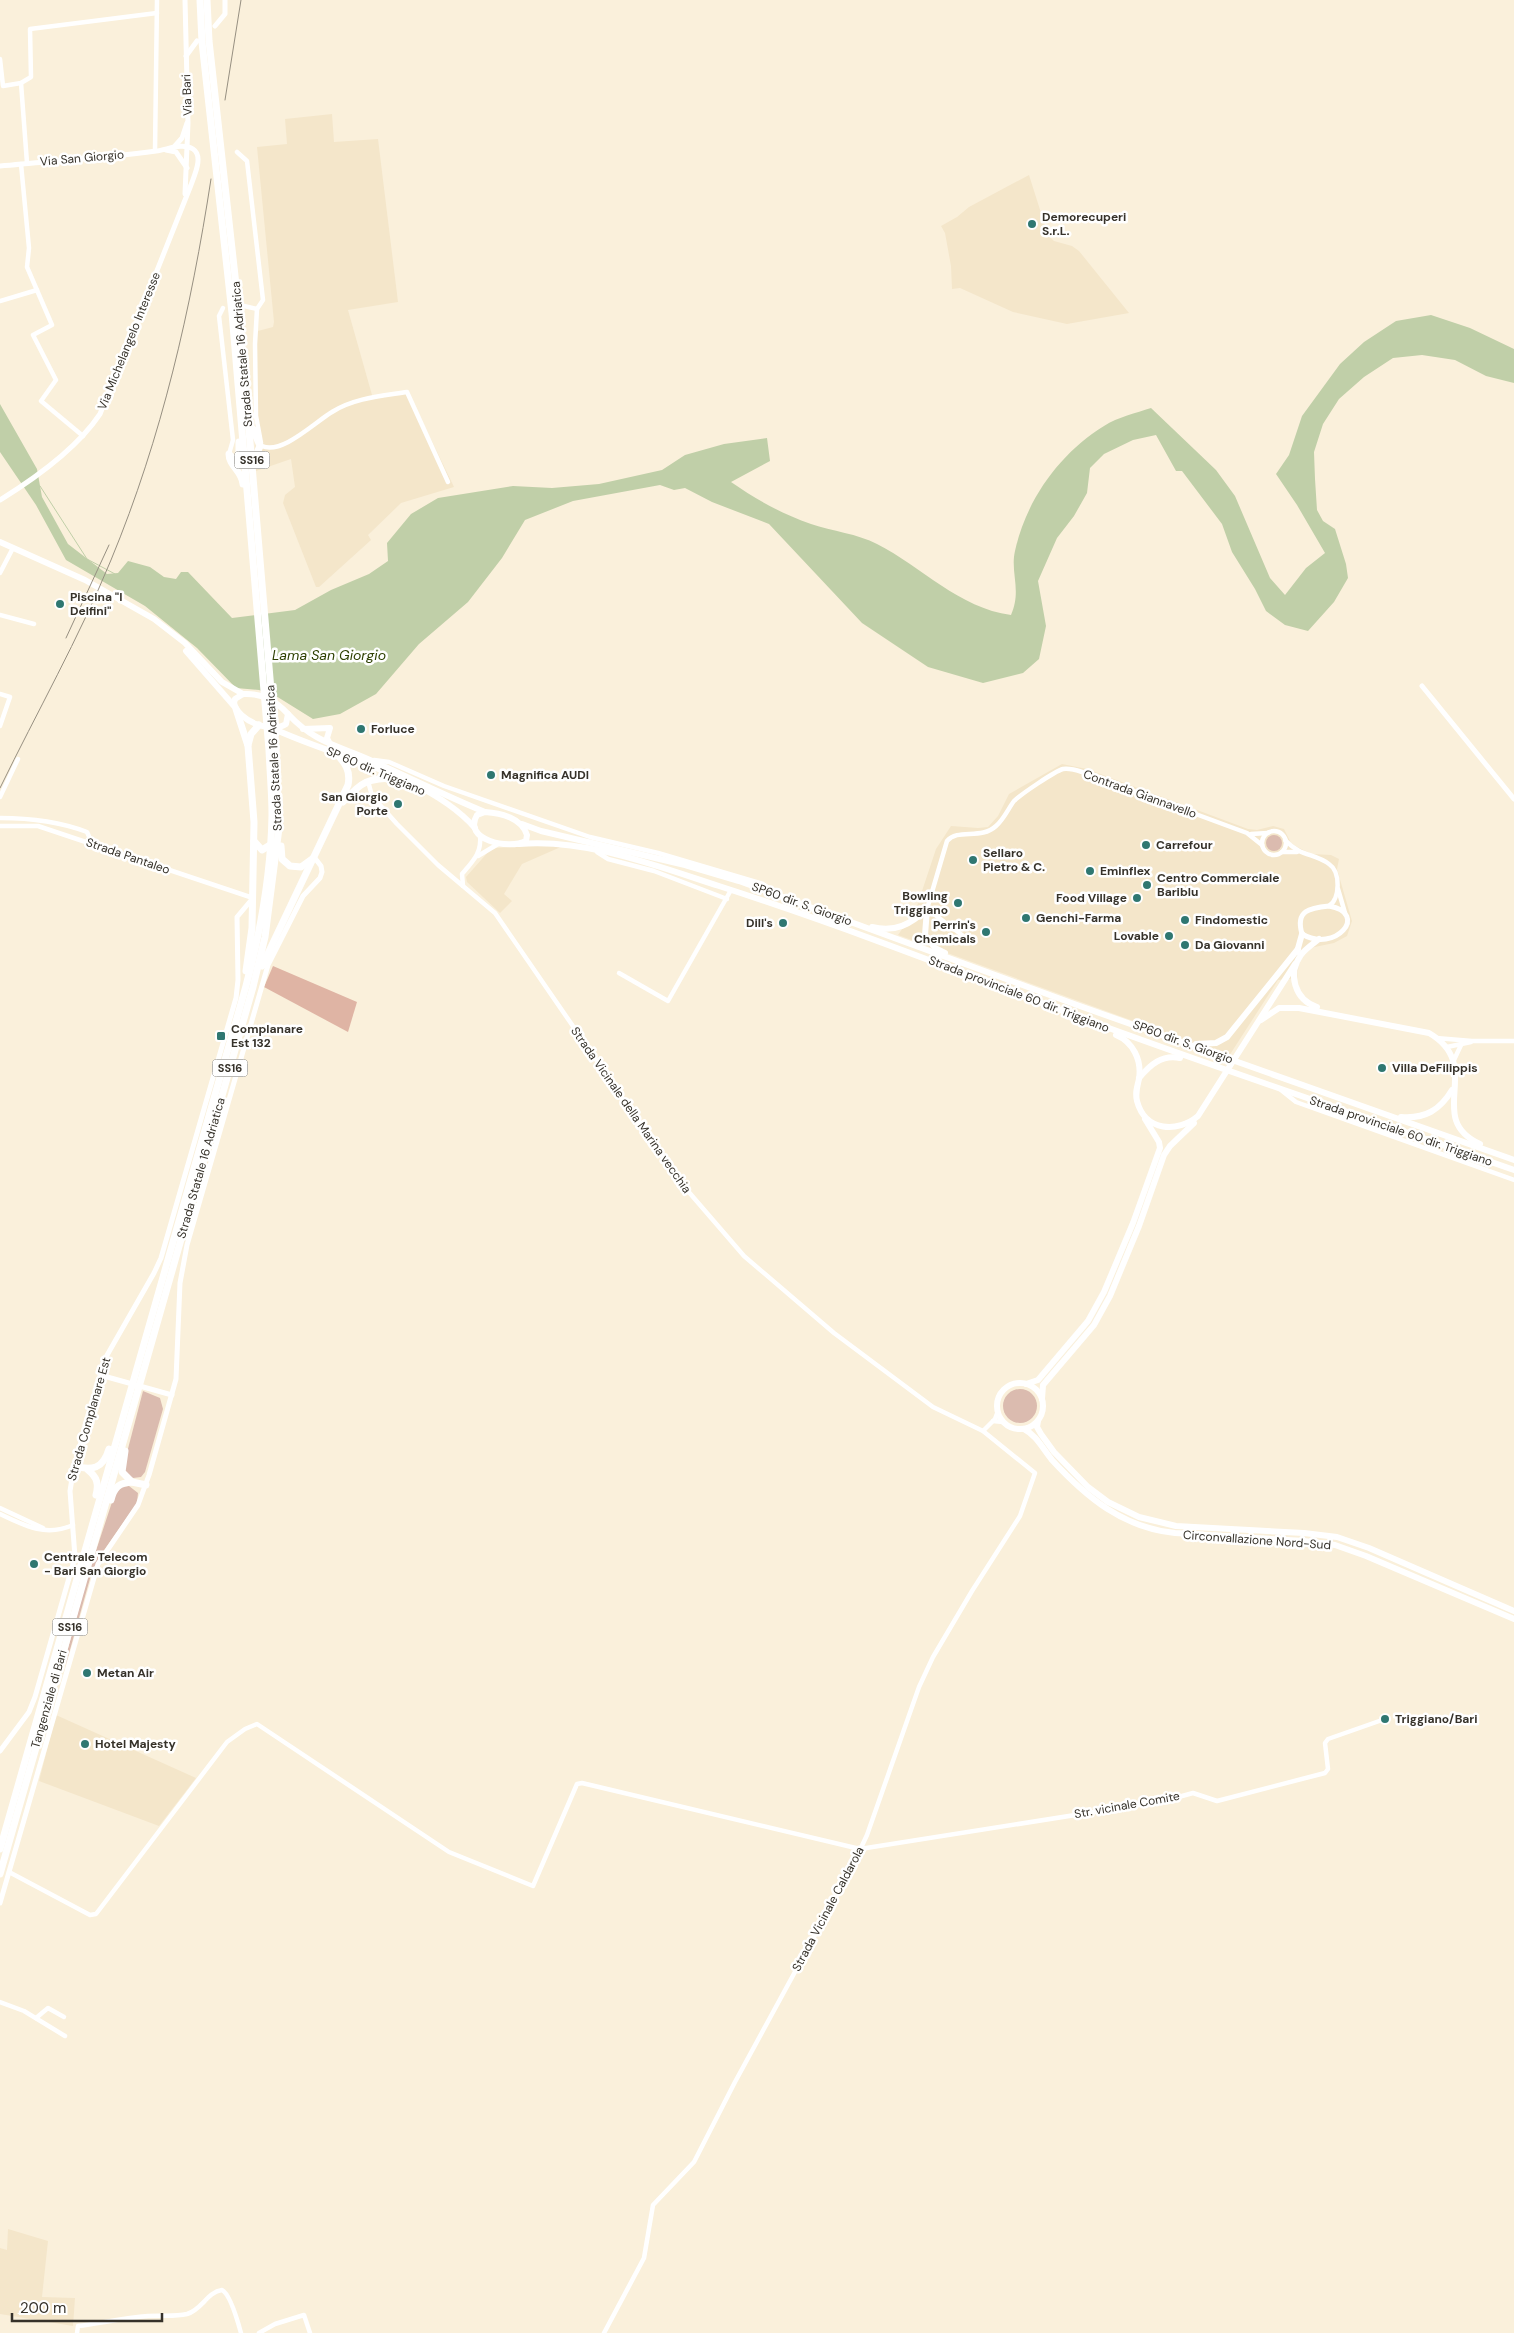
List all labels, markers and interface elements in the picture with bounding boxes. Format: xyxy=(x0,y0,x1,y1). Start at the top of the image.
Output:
street label: Via Bari xyxy=(178,74,196,116)
street label: Via San Giorgio xyxy=(39,146,125,170)
place label: Demorecuperi S.r.L. xyxy=(1042,209,1126,239)
marker: Demorecuperi S.r.L. xyxy=(1026,218,1038,230)
street label: Via Michelangelo Interesse xyxy=(94,269,164,412)
street label: Strada Statale 16 Adriatica xyxy=(228,281,256,427)
road number: SS16 xyxy=(234,452,270,468)
place label: Piscina "I Delfini" xyxy=(70,589,123,619)
marker: Piscina "I Delfini" xyxy=(54,598,66,610)
water label: Lama San Giorgio xyxy=(272,646,386,664)
street label: Strada Statale 16 Adriatica xyxy=(262,685,286,831)
place label: Forluce xyxy=(371,721,415,737)
marker: Forluce xyxy=(355,723,367,735)
street label: SP 60 dir. Triggiano xyxy=(324,743,428,799)
street label: Contrada Giannavello xyxy=(1081,766,1199,822)
place label: Magnifica AUDI xyxy=(501,767,589,783)
marker: Magnifica AUDI xyxy=(485,769,497,781)
place label: San Giorgio Porte xyxy=(321,789,388,819)
marker: San Giorgio Porte xyxy=(392,798,404,810)
street label: Strada Pantaleo xyxy=(84,834,172,878)
place label: Carrefour xyxy=(1156,837,1213,853)
marker: Carrefour xyxy=(1140,839,1152,851)
place label: Sellaro Pietro & C. xyxy=(983,845,1045,875)
marker: Sellaro Pietro & C. xyxy=(967,854,979,866)
place label: Eminflex xyxy=(1100,863,1150,879)
marker: Eminflex xyxy=(1084,865,1096,877)
place label: Centro Commerciale Bariblu xyxy=(1157,870,1279,900)
street label: SP60 dir. S. Giorgio xyxy=(750,878,854,930)
marker: Centro Commerciale Bariblu xyxy=(1141,879,1153,891)
place label: Bowling Triggiano xyxy=(894,888,948,918)
place label: Food Village xyxy=(1056,890,1127,906)
marker: Food Village xyxy=(1131,892,1143,904)
marker: Bowling Triggiano xyxy=(952,897,964,909)
place label: Genchi-Farma xyxy=(1036,910,1121,926)
marker: Genchi-Farma xyxy=(1020,912,1032,924)
place label: Findomestic xyxy=(1195,912,1268,928)
marker: Findomestic xyxy=(1179,914,1191,926)
place label: Dill's xyxy=(746,915,773,931)
marker: Dill's xyxy=(777,917,789,929)
place label: Perrin's Chemicals xyxy=(914,917,976,947)
marker: Perrin's Chemicals xyxy=(980,926,992,938)
place label: Lovable xyxy=(1114,928,1159,944)
marker: Lovable xyxy=(1163,930,1175,942)
place label: Da Giovanni xyxy=(1195,937,1265,953)
marker: Da Giovanni xyxy=(1179,939,1191,951)
street label: Strada provinciale 60 dir. Triggiano xyxy=(926,952,1112,1036)
street label: SP60 dir. S. Giorgio xyxy=(1131,1016,1235,1068)
place label: Complanare Est 132 xyxy=(231,1021,303,1051)
street label: Strada Vicinale della Marina vecchia xyxy=(567,1024,695,1196)
marker: Complanare Est 132 xyxy=(215,1030,227,1042)
road number: SS16 xyxy=(212,1060,248,1076)
place label: Villa DeFilippis xyxy=(1392,1060,1478,1076)
marker: Villa DeFilippis xyxy=(1376,1062,1388,1074)
street label: Strada provinciale 60 dir. Triggiano xyxy=(1307,1092,1495,1170)
street label: Strada Statale 16 Adriatica xyxy=(173,1096,229,1240)
street label: Strada Complanare Est xyxy=(64,1355,114,1483)
street label: Circonvallazione Nord-Sud xyxy=(1182,1527,1332,1553)
place label: Centrale Telecom - Bari San Giorgio xyxy=(44,1549,148,1579)
marker: Centrale Telecom - Bari San Giorgio xyxy=(28,1558,40,1570)
road number: SS16 xyxy=(52,1618,88,1635)
street label: Tangenziale di Bari xyxy=(27,1648,71,1750)
place label: Metan Air xyxy=(97,1665,154,1681)
marker: Metan Air xyxy=(81,1667,93,1679)
place label: Triggiano/Bari xyxy=(1395,1711,1478,1727)
marker: Triggiano/Bari xyxy=(1379,1713,1391,1725)
place label: Hotel Majesty xyxy=(95,1736,177,1752)
marker: Hotel Majesty xyxy=(79,1738,91,1750)
street label: Str. vicinale Comite xyxy=(1073,1788,1181,1822)
street label: Strada Vicinale Caldarola xyxy=(788,1844,868,1974)
scale bar xyxy=(12,2290,162,2322)
text: 200 m xyxy=(20,2298,66,2318)

